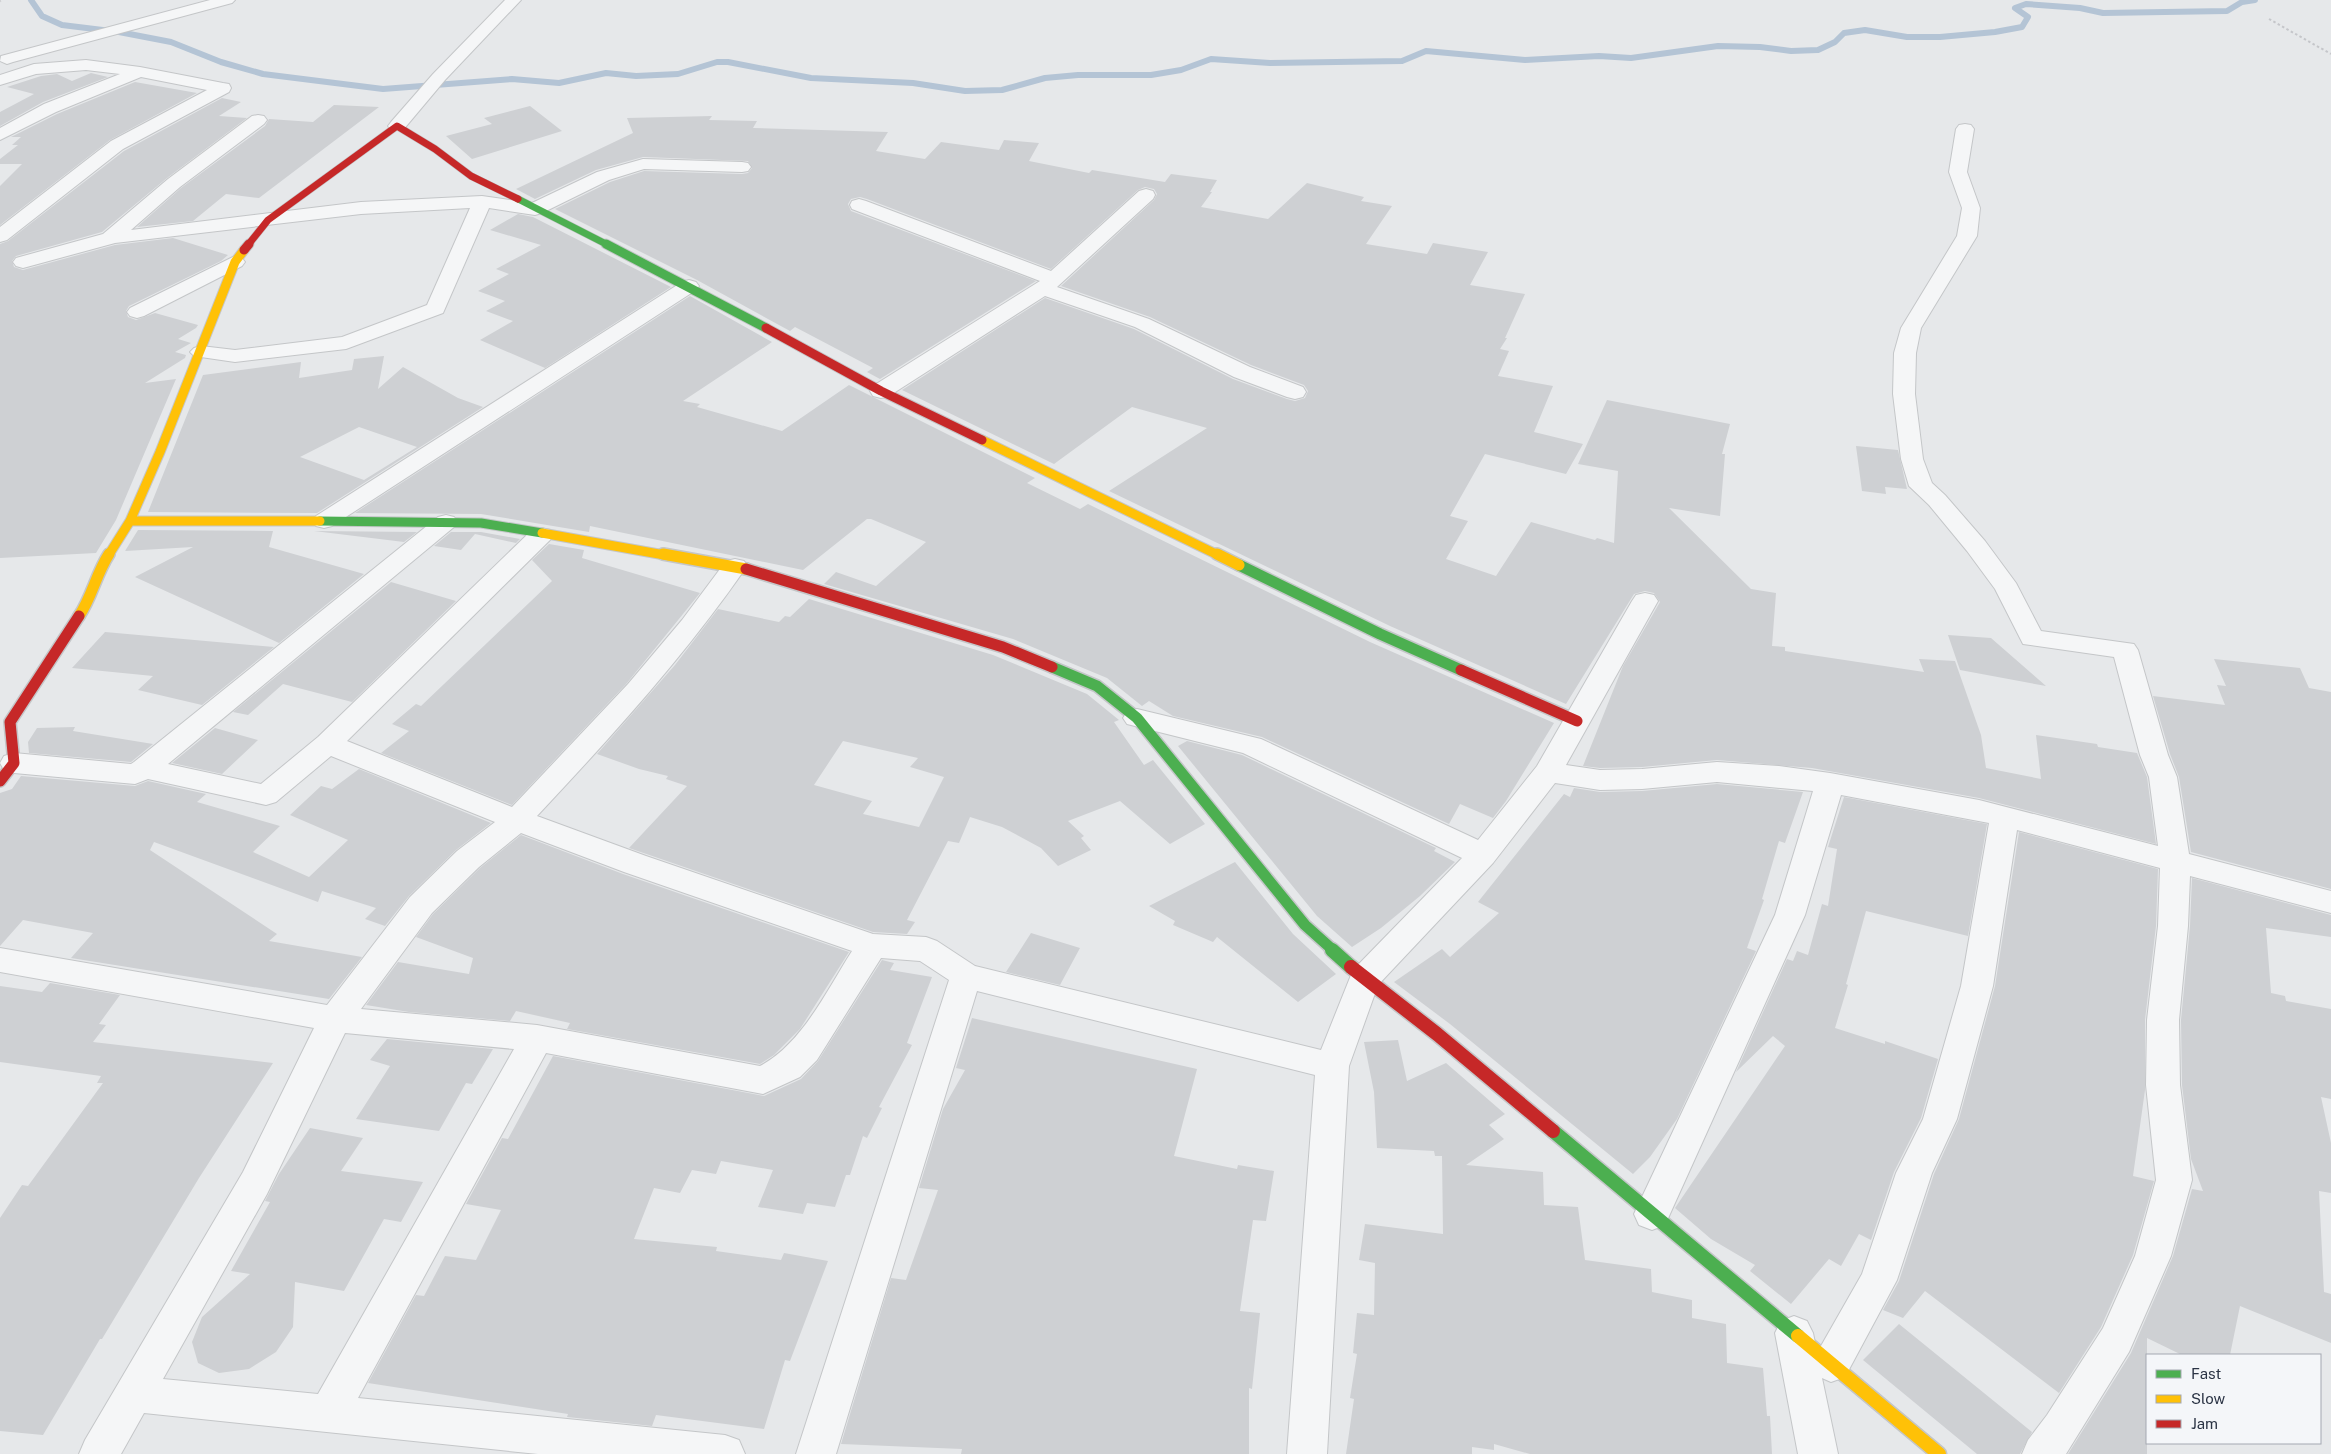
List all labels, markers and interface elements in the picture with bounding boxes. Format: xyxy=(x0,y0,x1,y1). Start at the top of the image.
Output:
legend xyxy=(2146,1354,2321,1444)
text: Fast xyxy=(2191,1365,2221,1382)
text: Slow xyxy=(2191,1390,2226,1407)
text: Jam xyxy=(2191,1415,2218,1432)

